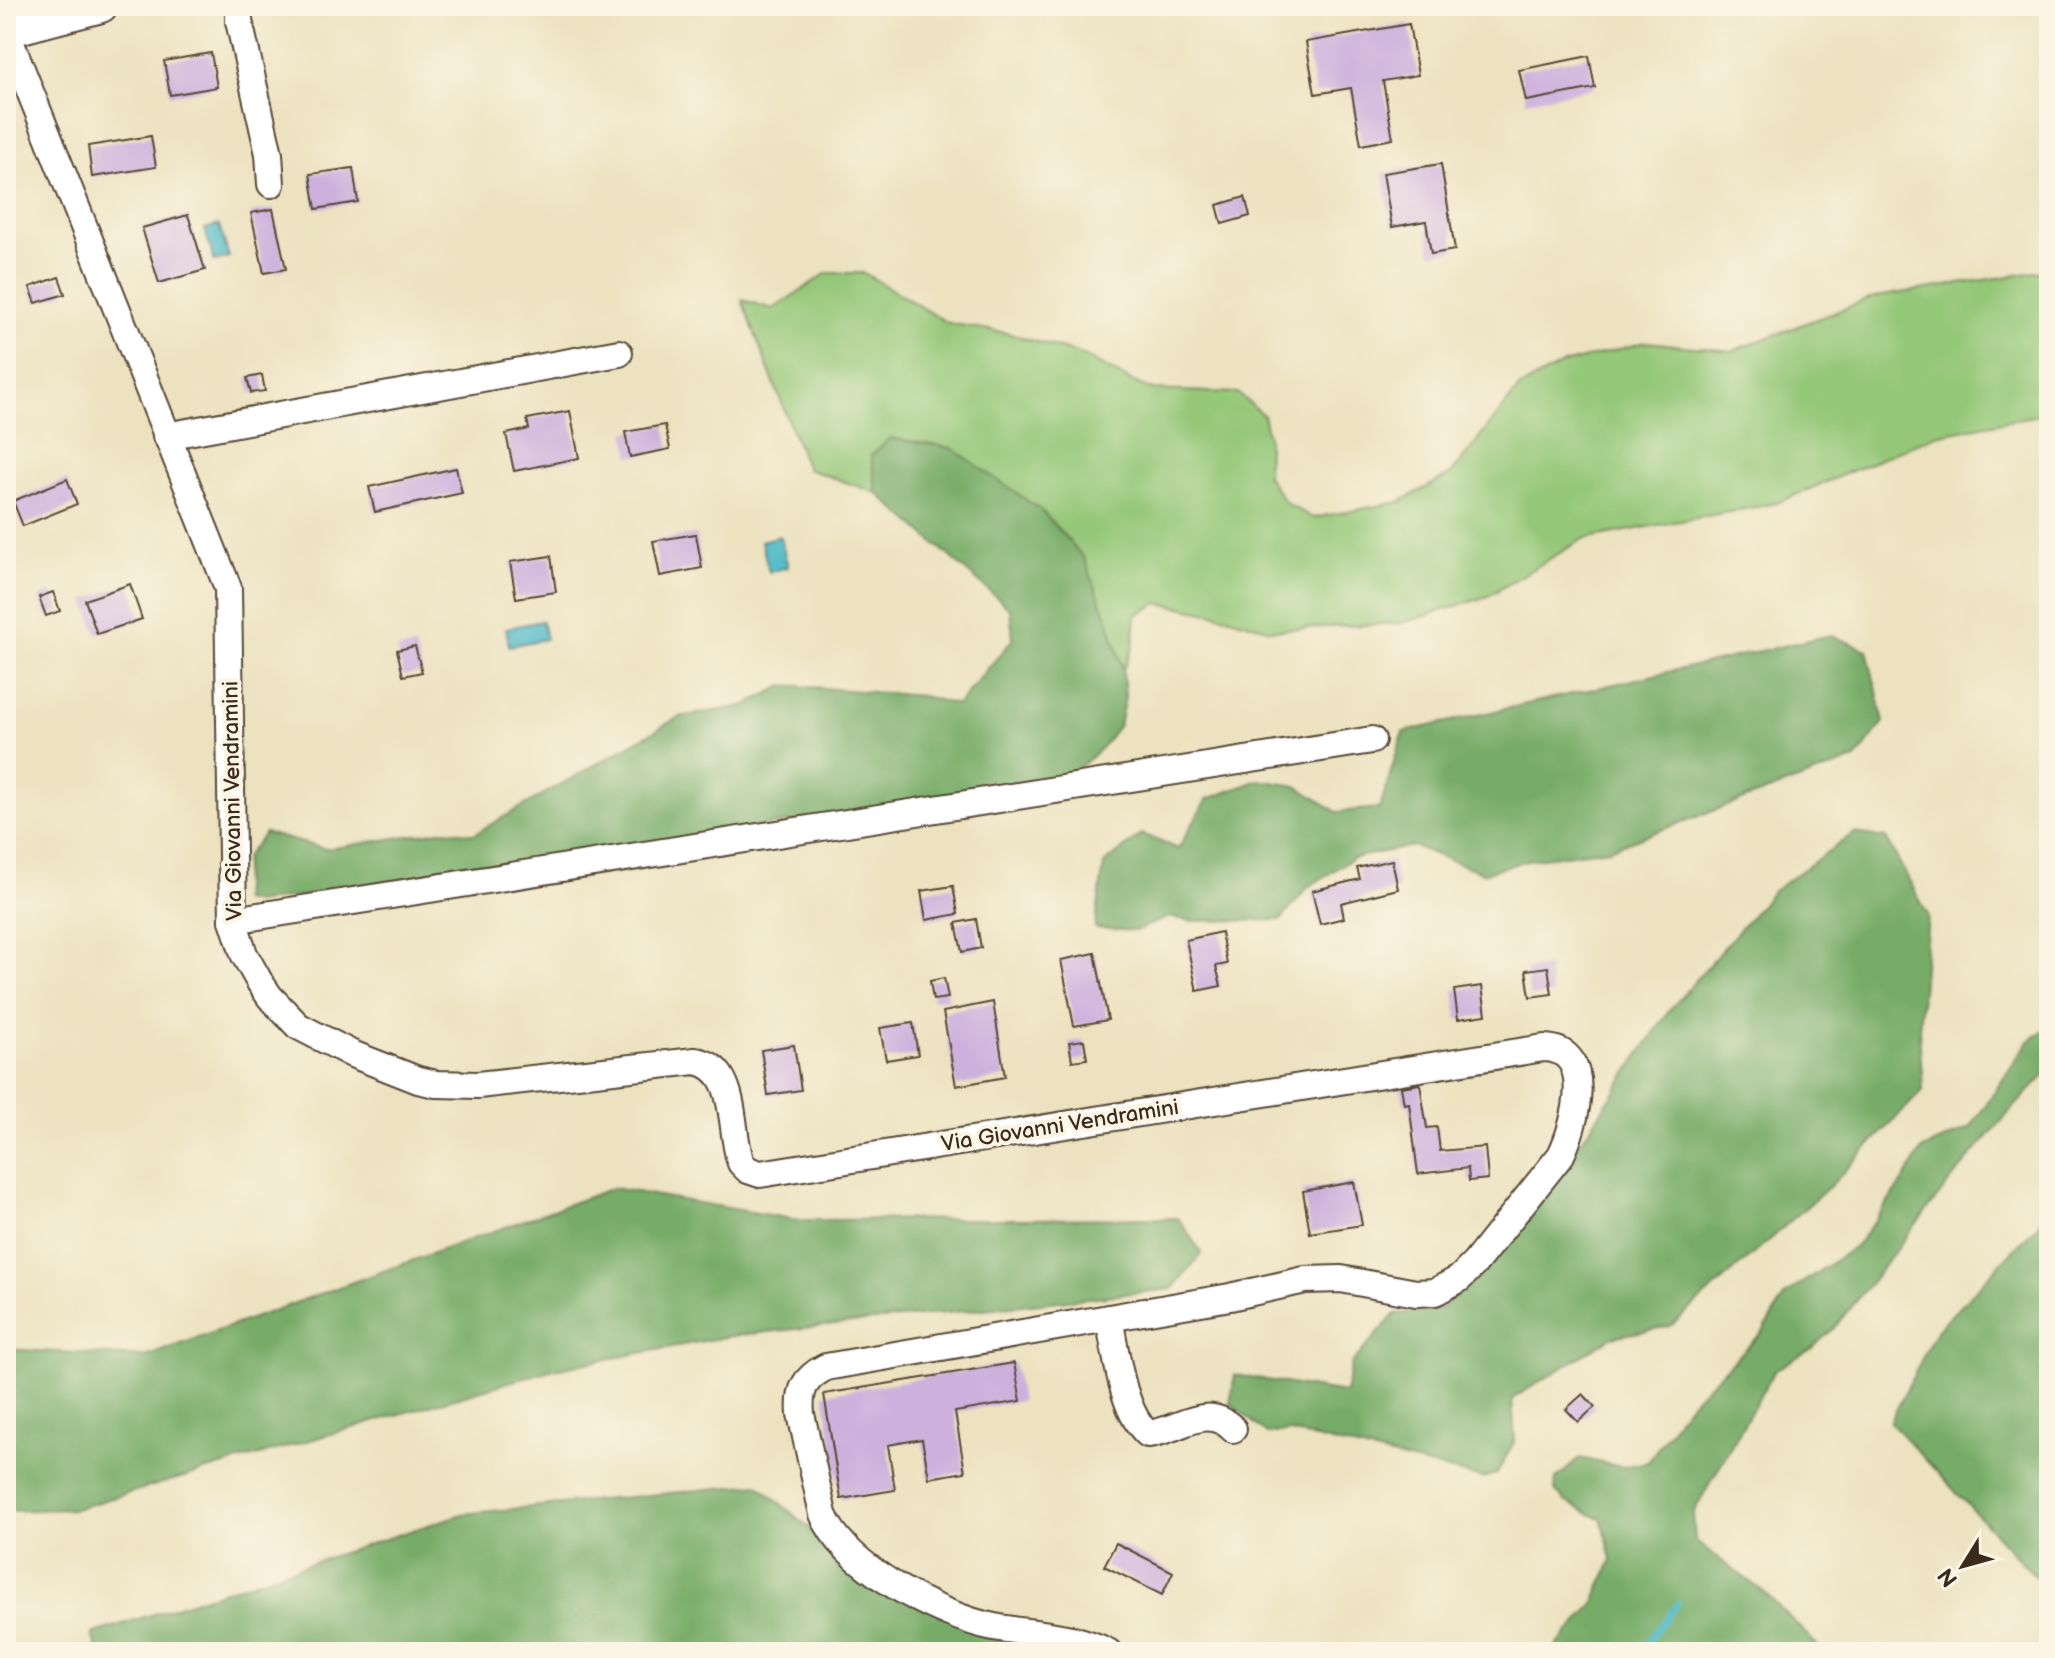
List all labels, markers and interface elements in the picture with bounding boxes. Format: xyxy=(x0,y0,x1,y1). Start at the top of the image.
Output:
street label: Via Giovanni Vendramini xyxy=(217,681,249,921)
street label: Via Giovanni Vendramini xyxy=(939,1094,1181,1158)
north arrow xyxy=(1923,1526,2003,1606)
text: N xyxy=(1932,1562,1964,1592)

